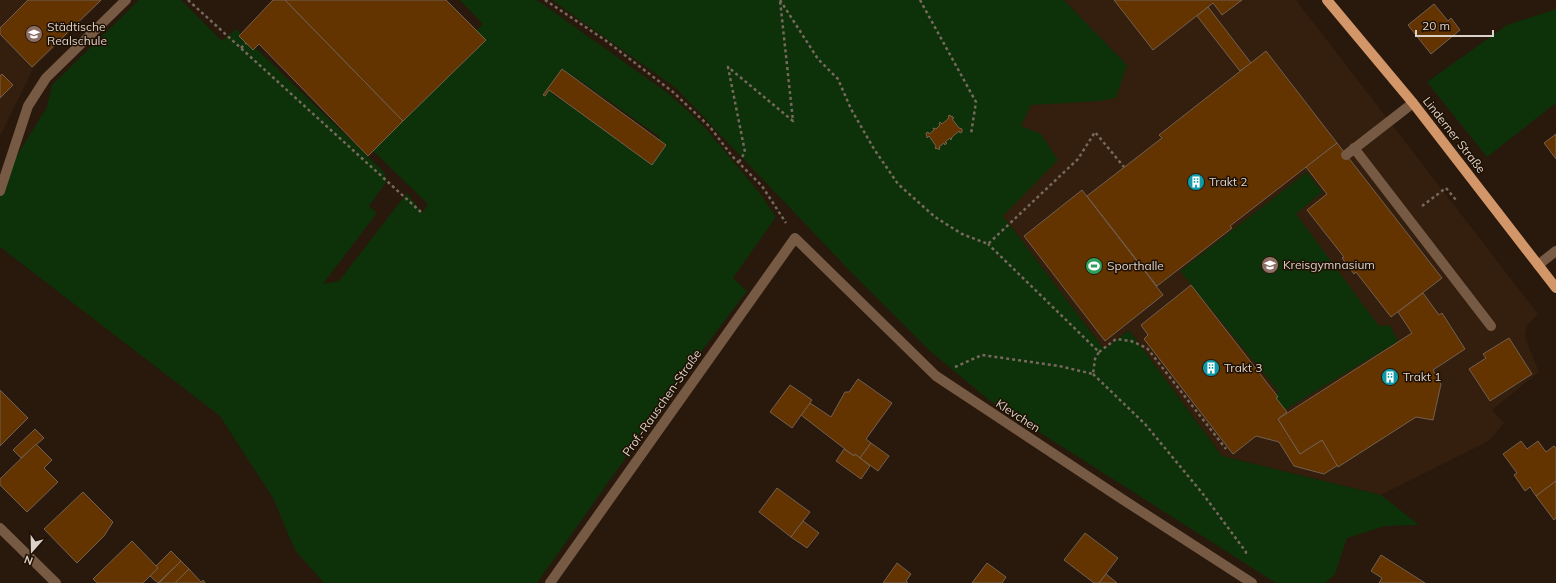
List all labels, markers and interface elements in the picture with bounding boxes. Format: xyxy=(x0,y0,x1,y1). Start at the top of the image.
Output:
scale bar xyxy=(1416,12,1493,38)
text: 20 m xyxy=(1422,18,1450,33)
place label: Städtische Realschule xyxy=(47,19,107,48)
school or university icon: Städtische Realschule xyxy=(24,24,44,44)
street label: Linderner Straße xyxy=(1420,93,1489,176)
building icon: Trakt 2 xyxy=(1186,172,1206,192)
place label: Trakt 2 xyxy=(1209,174,1247,189)
school or university icon: Kreisgymnasium xyxy=(1260,255,1280,275)
sports icon: Sporthalle xyxy=(1084,256,1104,276)
place label: Kreisgymnasium xyxy=(1283,257,1375,272)
place label: Sporthalle xyxy=(1107,258,1164,273)
street label: Prof.-Rauschen-Straße xyxy=(619,346,704,459)
building icon: Trakt 3 xyxy=(1201,358,1221,378)
place label: Trakt 3 xyxy=(1224,360,1262,375)
building icon: Trakt 1 xyxy=(1380,367,1400,387)
place label: Trakt 1 xyxy=(1403,369,1441,384)
street label: Klevchen xyxy=(993,396,1043,435)
north arrow xyxy=(12,531,52,571)
text: N xyxy=(22,552,35,568)

